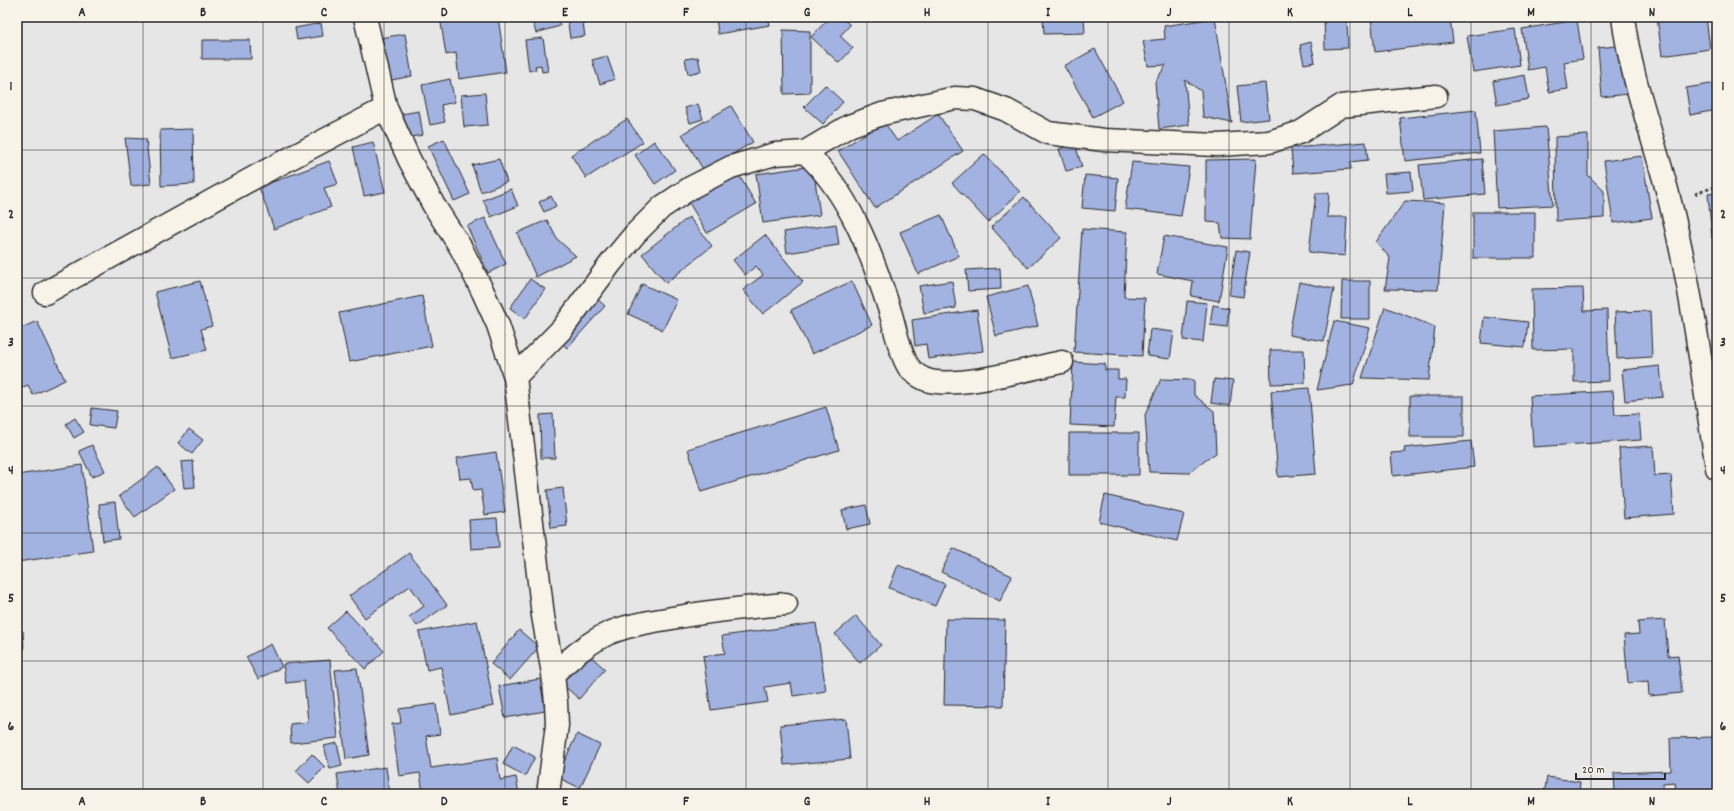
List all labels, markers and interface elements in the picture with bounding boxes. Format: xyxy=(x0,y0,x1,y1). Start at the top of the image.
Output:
text: A xyxy=(78,4,86,23)
text: B xyxy=(200,4,206,23)
text: C xyxy=(321,4,328,23)
text: D xyxy=(441,4,448,23)
text: E xyxy=(562,4,569,23)
text: F xyxy=(683,4,689,23)
text: G xyxy=(804,4,811,23)
text: H xyxy=(924,4,931,23)
text: I xyxy=(1046,4,1051,23)
text: J xyxy=(1167,4,1172,23)
text: K xyxy=(1287,4,1293,23)
text: L xyxy=(1407,4,1413,23)
text: M xyxy=(1527,4,1535,23)
text: N xyxy=(1649,4,1655,23)
text: 1 xyxy=(10,78,13,97)
text: 1 xyxy=(1722,78,1725,97)
text: 2 xyxy=(8,206,14,225)
text: 2 xyxy=(1720,206,1726,225)
text: 3 xyxy=(8,334,14,353)
text: 3 xyxy=(1720,334,1726,353)
text: 4 xyxy=(8,462,14,481)
text: 4 xyxy=(1720,462,1726,481)
text: 5 xyxy=(8,590,14,609)
text: 5 xyxy=(1720,590,1726,609)
text: 6 xyxy=(8,718,15,737)
text: 6 xyxy=(1720,718,1727,737)
scale bar xyxy=(1576,755,1665,781)
text: 20 m xyxy=(1582,762,1605,779)
text: A xyxy=(78,793,86,811)
text: B xyxy=(200,793,206,811)
text: C xyxy=(321,793,328,811)
text: D xyxy=(441,793,448,811)
text: E xyxy=(562,793,569,811)
text: F xyxy=(683,793,689,811)
text: G xyxy=(804,793,811,811)
text: H xyxy=(924,793,931,811)
text: I xyxy=(1046,793,1051,811)
text: J xyxy=(1167,793,1172,811)
text: K xyxy=(1287,793,1293,811)
text: L xyxy=(1407,793,1413,811)
text: M xyxy=(1527,793,1535,811)
text: N xyxy=(1649,793,1655,811)

